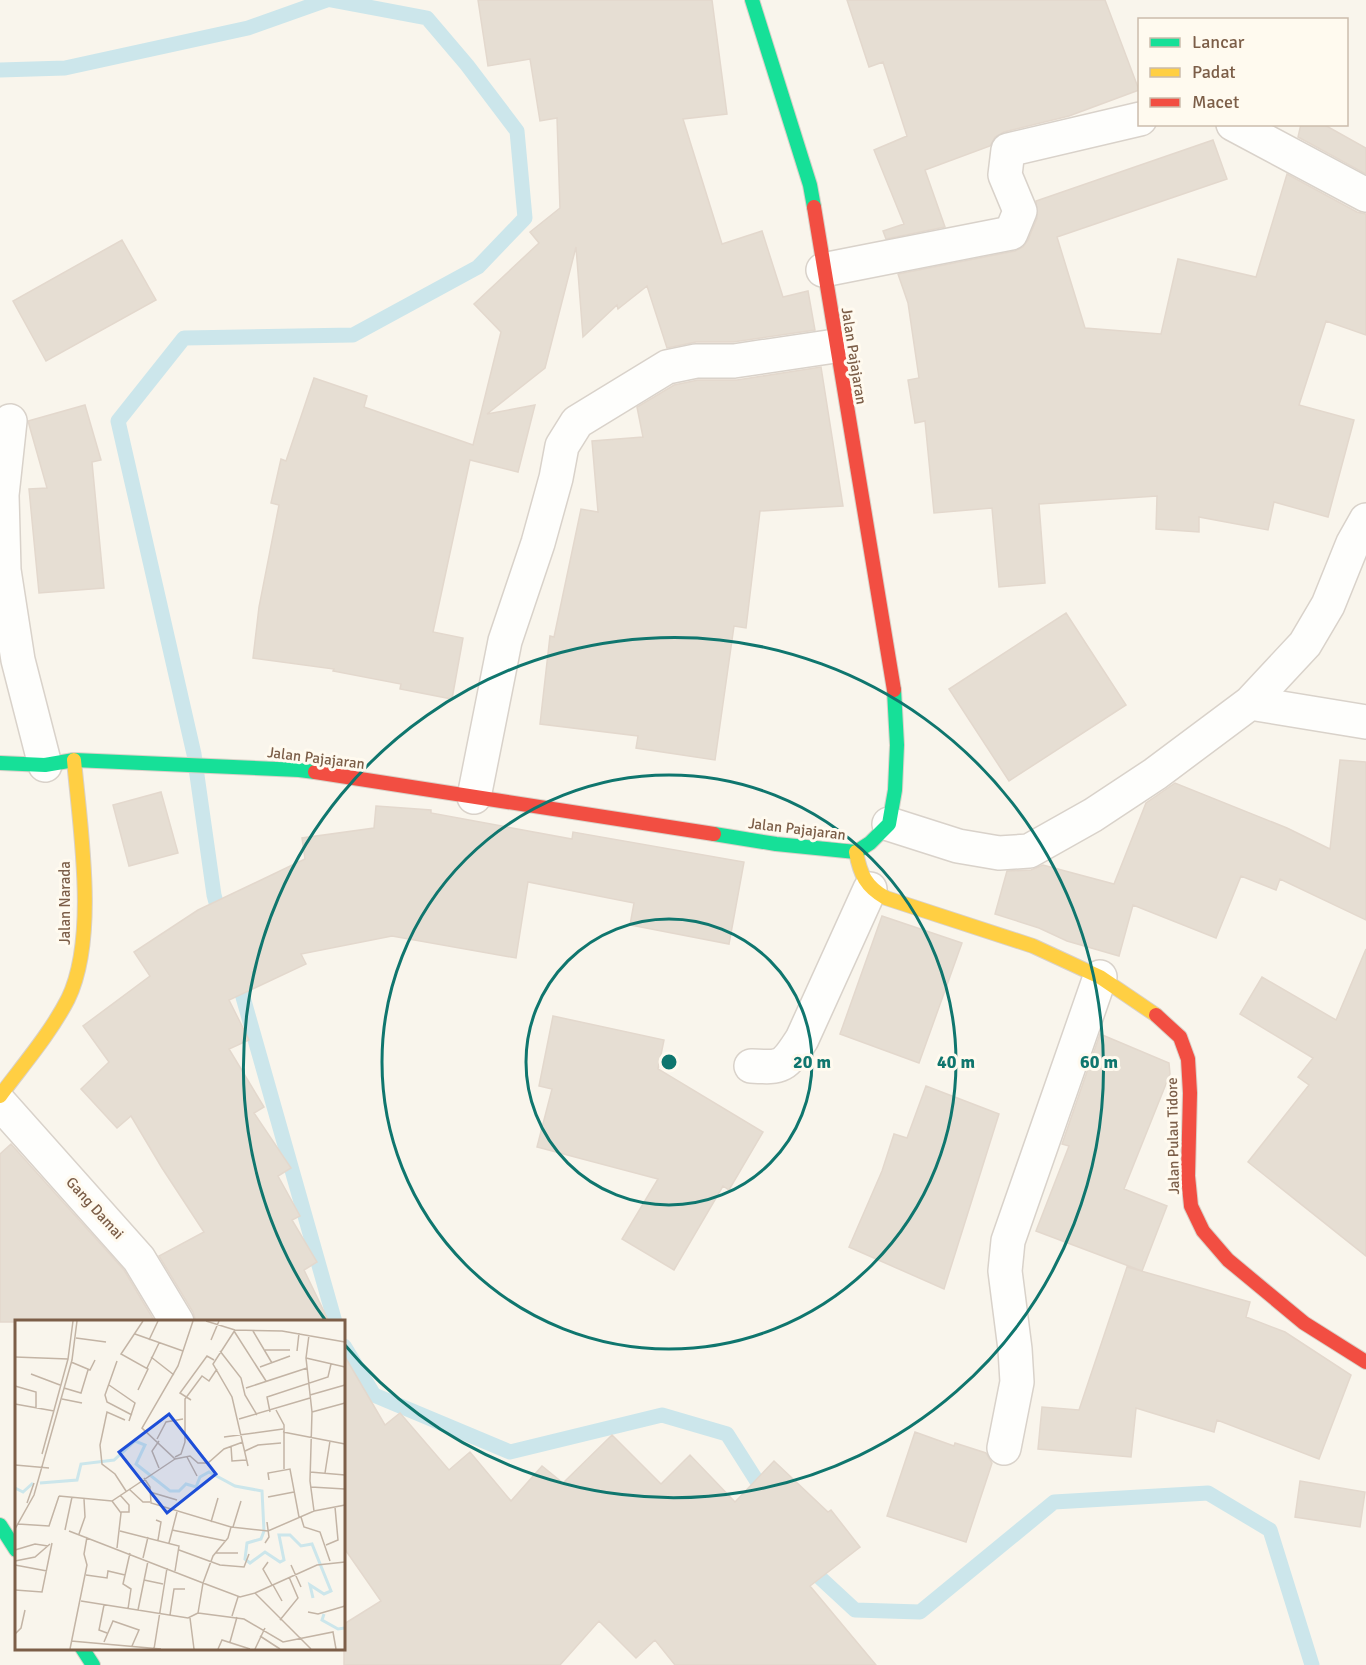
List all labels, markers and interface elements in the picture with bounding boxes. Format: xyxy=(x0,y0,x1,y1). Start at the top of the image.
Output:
legend xyxy=(1138,18,1348,126)
text: Lancar xyxy=(1192,31,1245,53)
text: Padat xyxy=(1192,61,1236,83)
text: Macet xyxy=(1192,91,1239,113)
street label: Jalan Pajajaran xyxy=(837,306,871,406)
street label: Jalan Pajajaran xyxy=(266,743,366,773)
street label: Jalan Pajajaran xyxy=(747,814,847,844)
street label: Jalan Narada xyxy=(56,861,74,945)
text: 20 m xyxy=(793,1051,831,1073)
text: 40 m xyxy=(937,1051,975,1073)
text: 60 m xyxy=(1080,1051,1118,1073)
centre of rings xyxy=(659,1052,679,1072)
street label: Jalan Pulau Tidore xyxy=(1163,1077,1183,1195)
street label: Gang Damai xyxy=(62,1173,128,1243)
inset map xyxy=(15,1320,345,1650)

